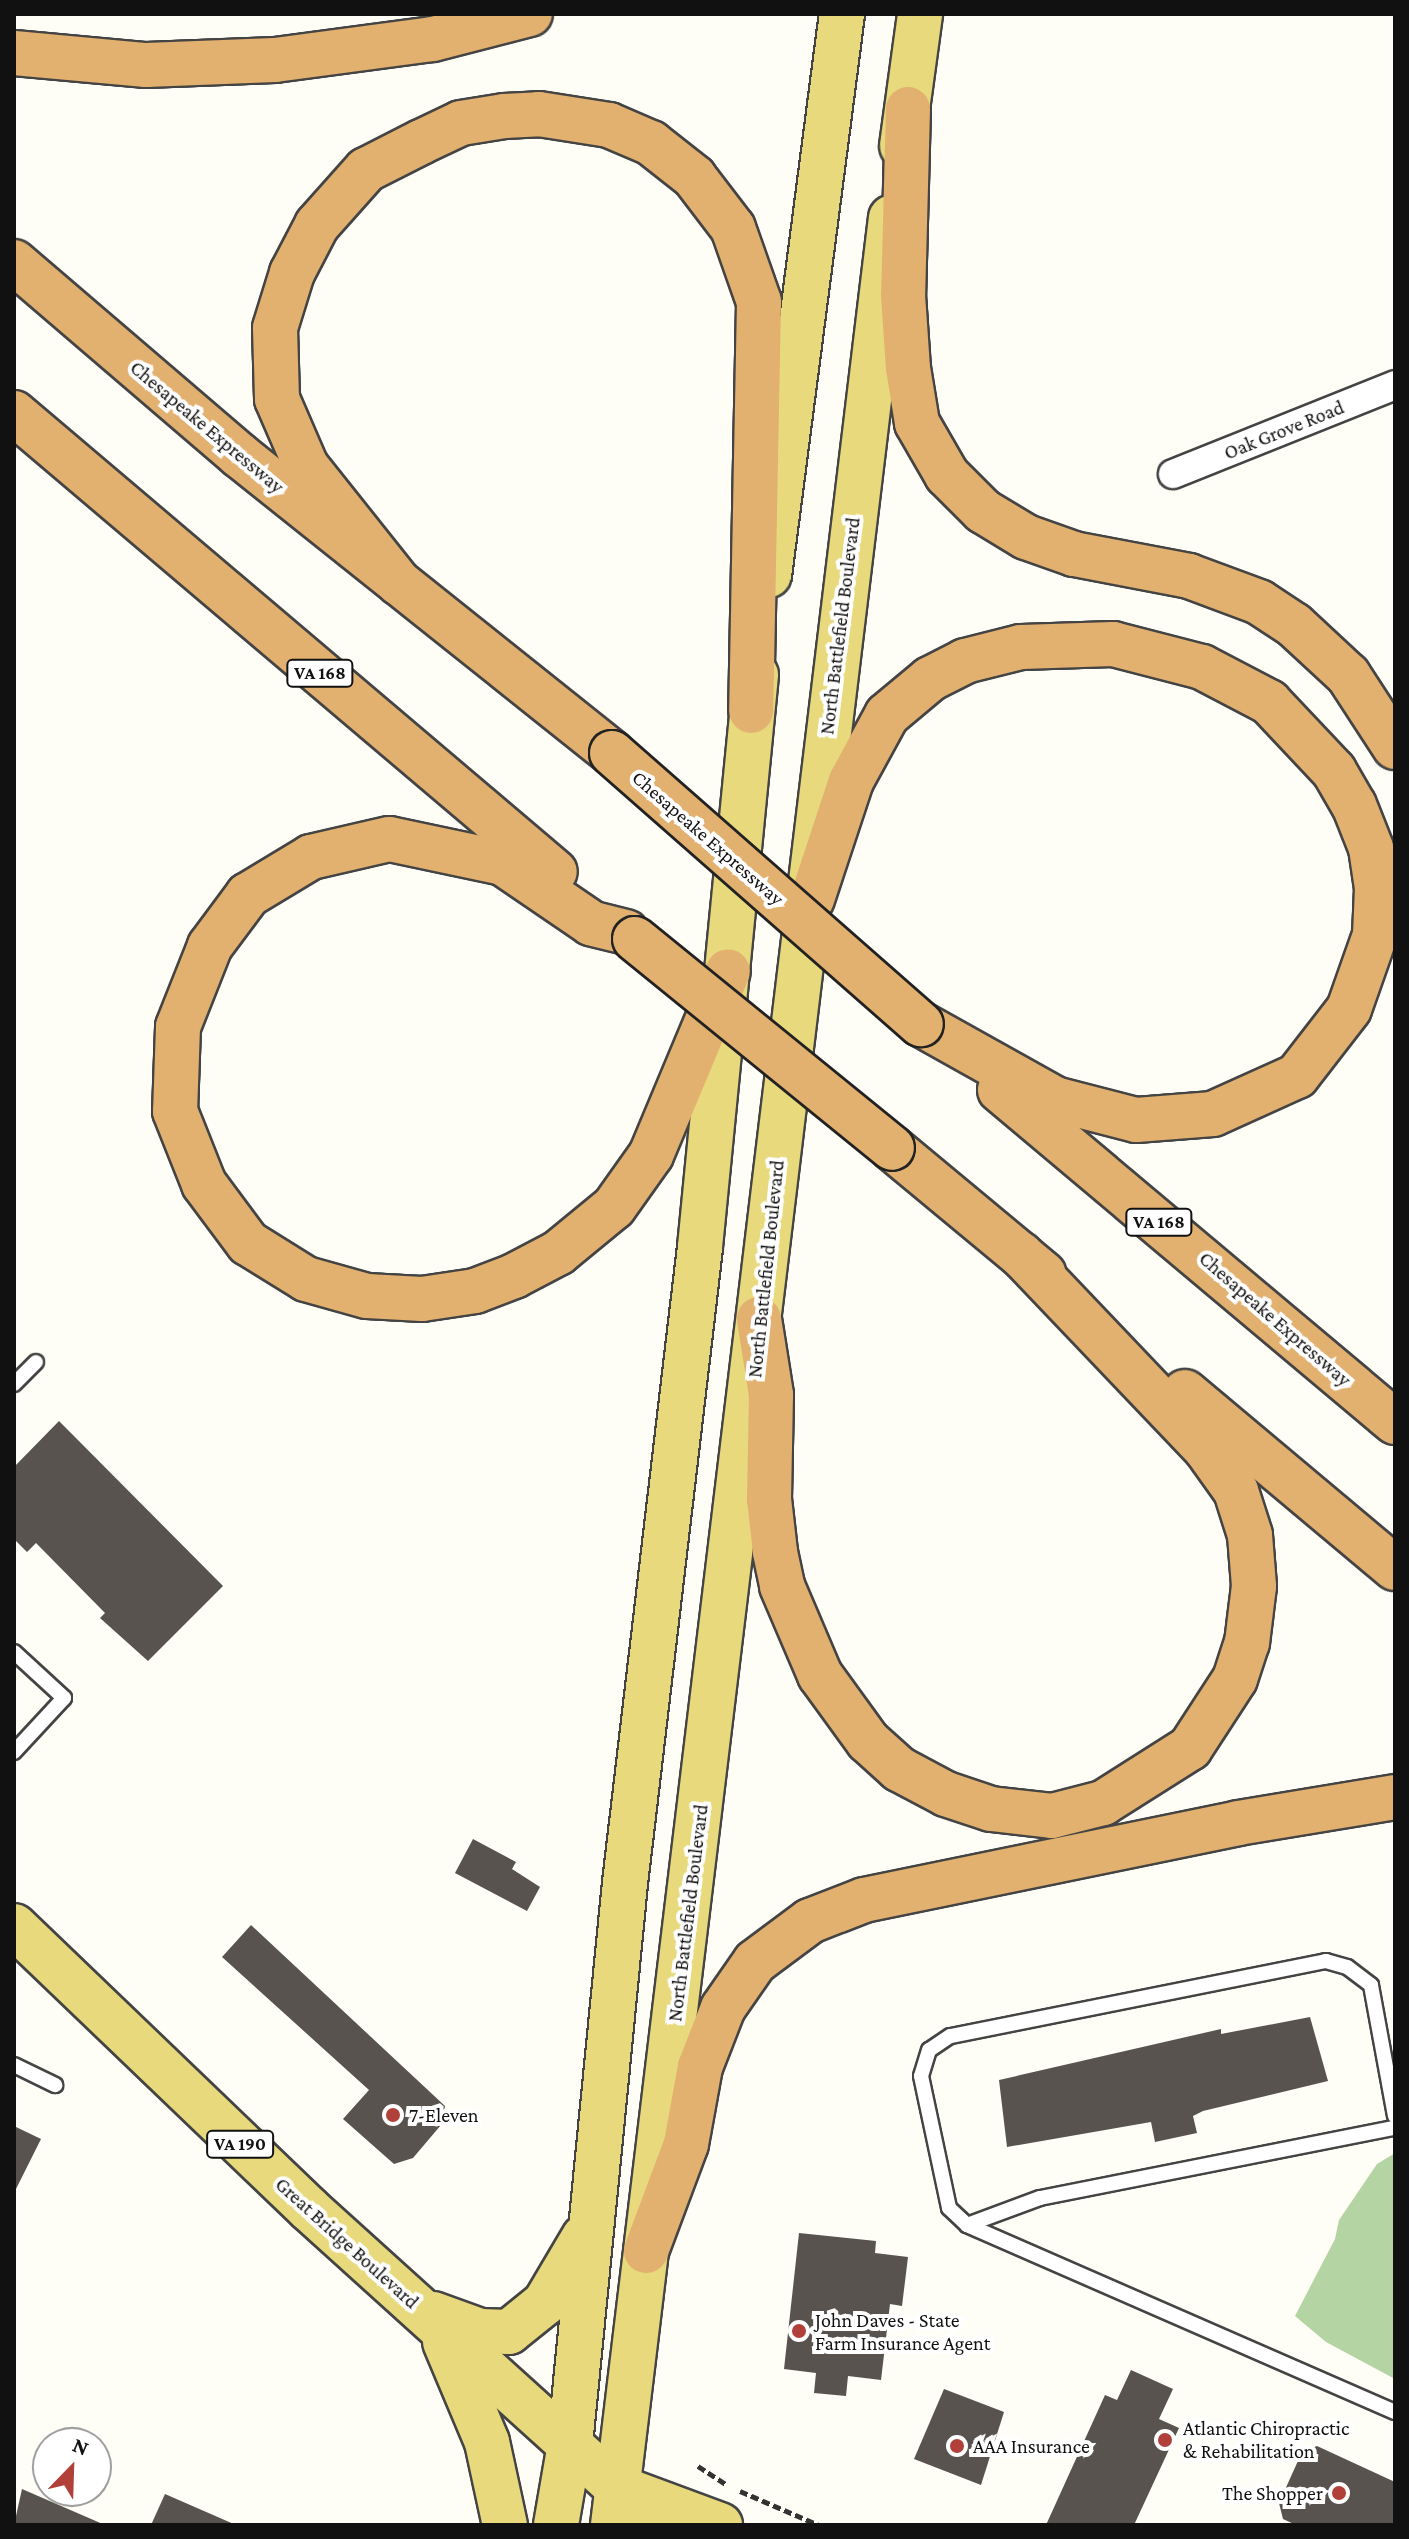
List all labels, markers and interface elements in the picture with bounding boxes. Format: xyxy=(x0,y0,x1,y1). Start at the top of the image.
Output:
street label: Chesapeake Expressway xyxy=(125,356,289,498)
street label: Oak Grove Road xyxy=(1220,395,1348,465)
street label: North Battlefield Boulevard xyxy=(815,516,865,736)
road number: VA 168 xyxy=(286,659,354,687)
street label: Chesapeake Expressway xyxy=(627,766,789,910)
street label: North Battlefield Boulevard xyxy=(743,1159,789,1379)
road number: VA 168 xyxy=(1125,1208,1193,1236)
street label: Chesapeake Expressway xyxy=(1194,1247,1356,1391)
street label: North Battlefield Boulevard xyxy=(663,1803,713,2023)
place label: 7-Eleven xyxy=(409,2103,479,2127)
marker: 7-Eleven xyxy=(384,2106,402,2124)
road number: VA 190 xyxy=(206,2130,274,2158)
street label: Great Bridge Boulevard xyxy=(270,2172,424,2314)
place label: John Daves - State Farm Insurance Agent xyxy=(815,2308,990,2355)
marker: John Daves - State Farm Insurance Agent xyxy=(790,2322,808,2340)
place label: Atlantic Chiropractic & Rehabilitation xyxy=(1183,2416,1349,2463)
north arrow xyxy=(32,2427,112,2507)
marker: Atlantic Chiropractic & Rehabilitation xyxy=(1154,2429,1176,2451)
text: N xyxy=(69,2432,93,2461)
place label: AAA Insurance xyxy=(973,2434,1090,2458)
marker: AAA Insurance xyxy=(948,2437,966,2455)
place label: The Shopper xyxy=(1222,2481,1323,2505)
marker: The Shopper xyxy=(1330,2484,1348,2502)

